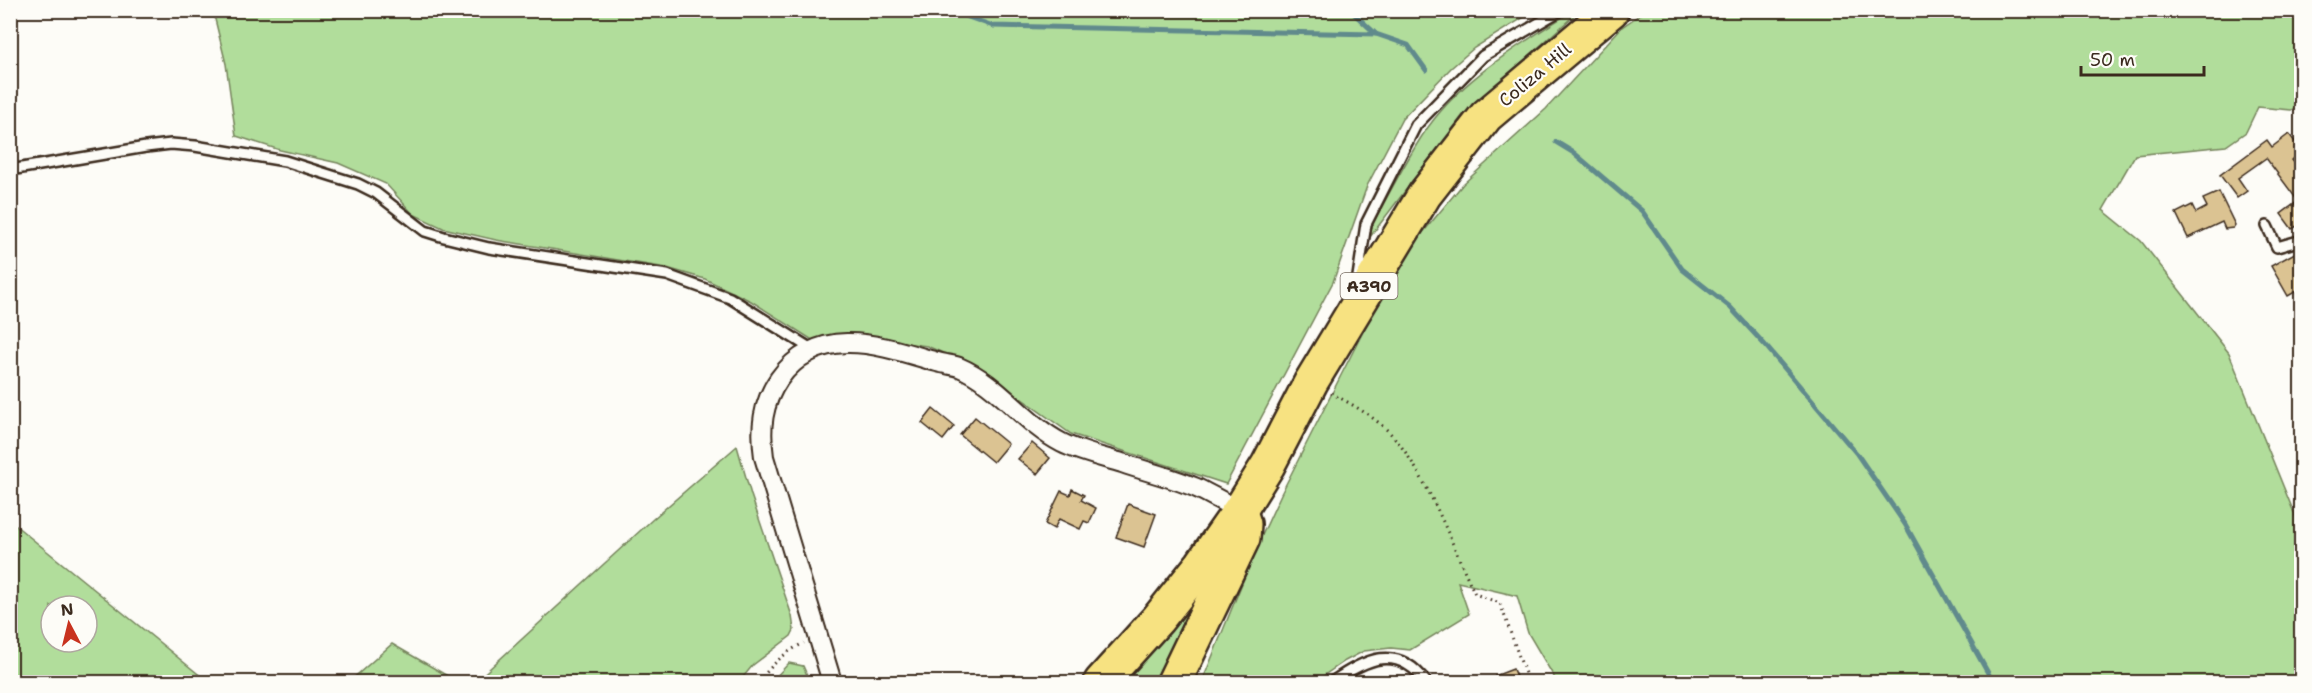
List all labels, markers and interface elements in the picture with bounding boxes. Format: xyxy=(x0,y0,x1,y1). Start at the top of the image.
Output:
street label: Coliza Hill xyxy=(1494,37,1577,112)
scale bar xyxy=(2081,39,2204,77)
text: 50 m xyxy=(2090,48,2135,72)
road number: A390 xyxy=(1340,273,1398,299)
north arrow xyxy=(39,594,99,654)
text: N xyxy=(60,598,75,621)

